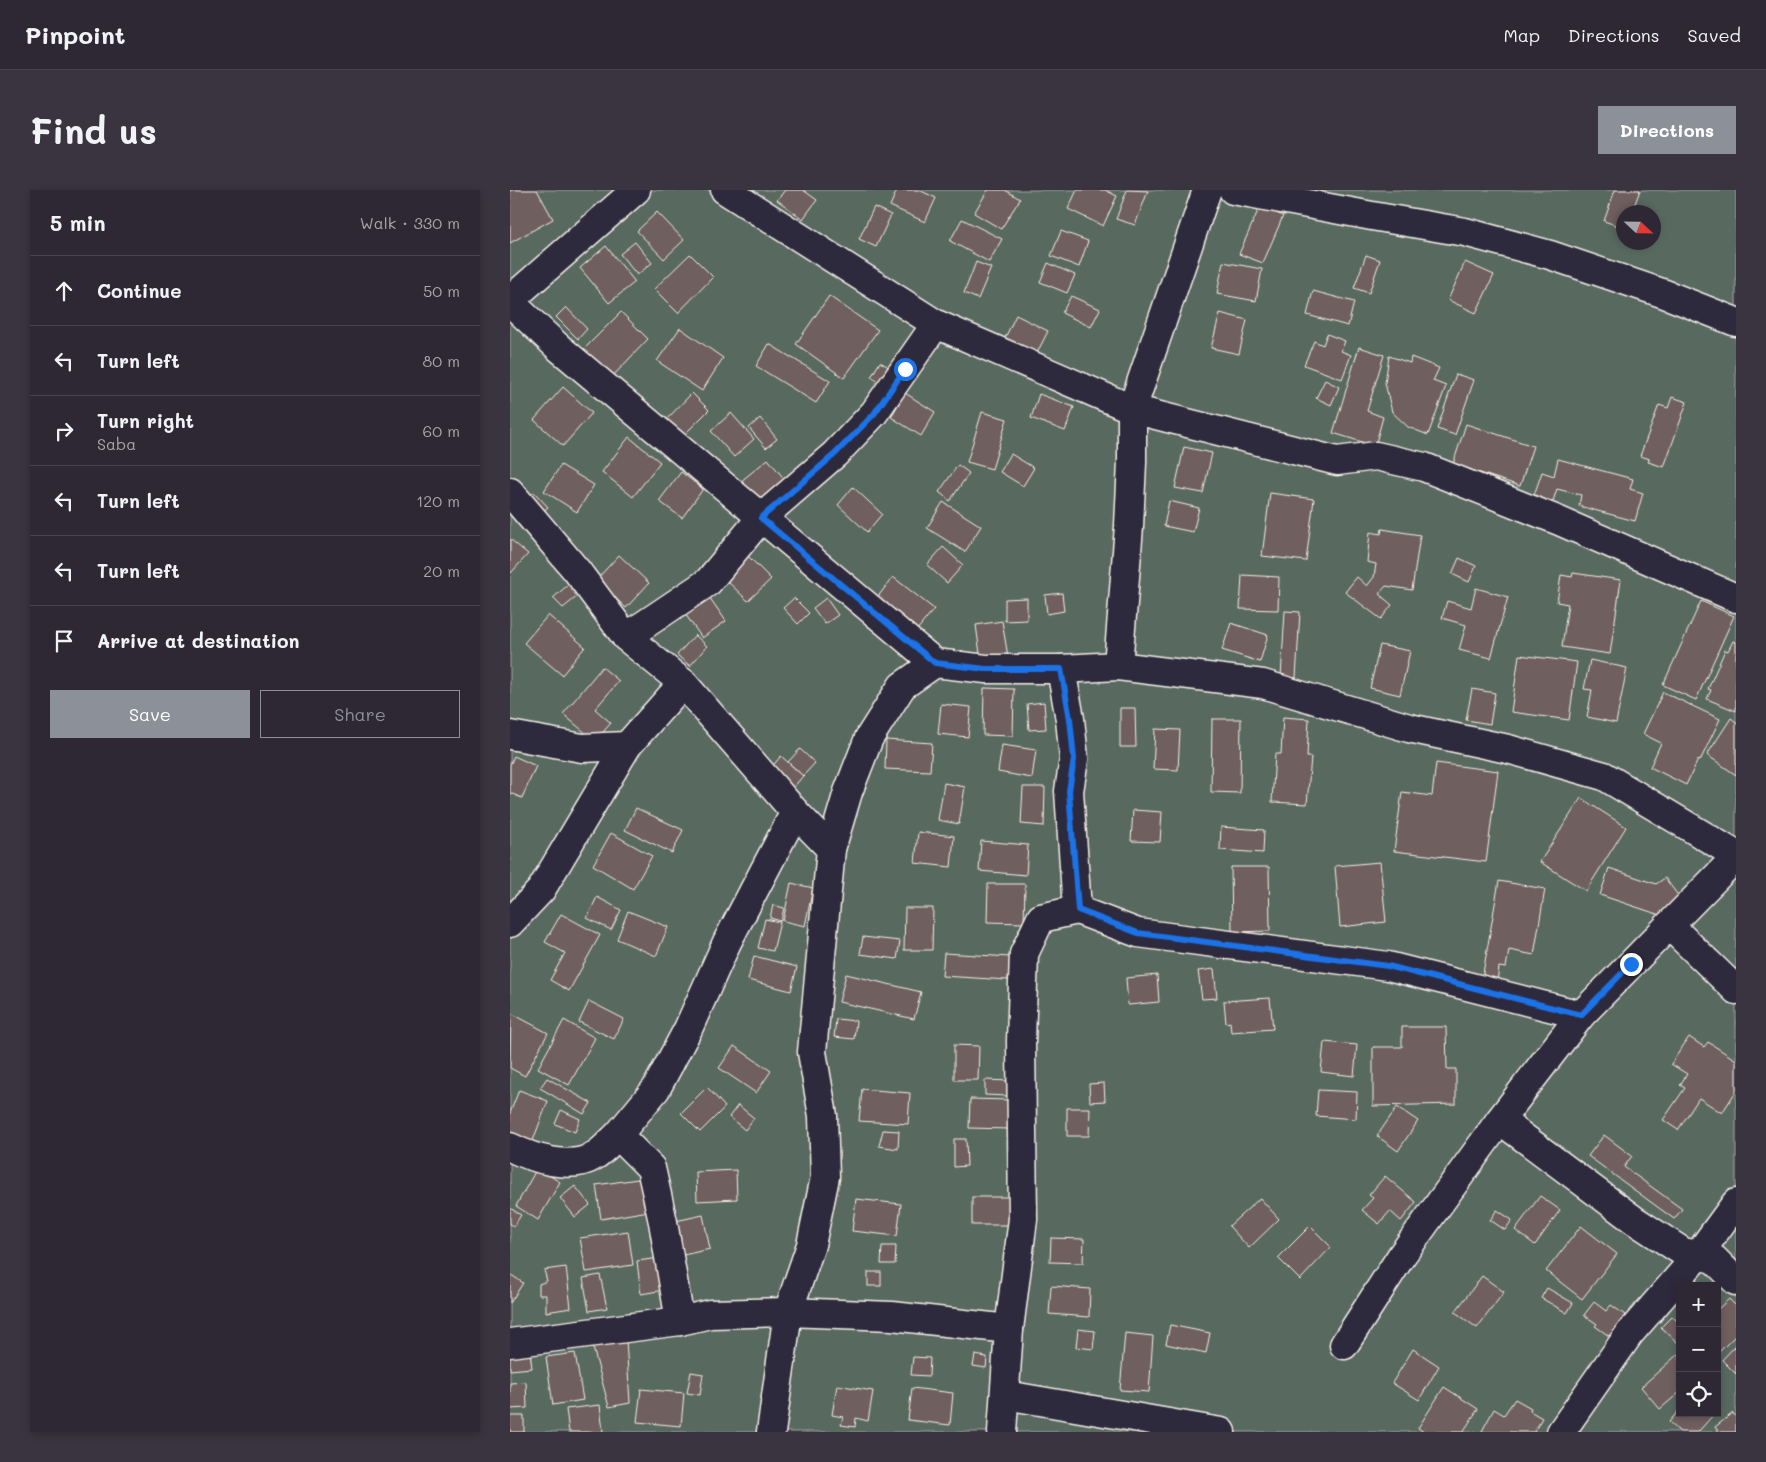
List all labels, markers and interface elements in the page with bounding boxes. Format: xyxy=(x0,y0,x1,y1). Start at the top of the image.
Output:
text: Pinpoint xyxy=(25,19,126,50)
text: Map xyxy=(1503,23,1540,47)
text: Directions xyxy=(1568,23,1660,47)
text: Saved xyxy=(1688,23,1741,47)
button: Directions xyxy=(1598,106,1736,154)
text: Find us xyxy=(30,107,157,153)
north arrow xyxy=(1616,205,1661,250)
text: 5 min xyxy=(50,209,106,236)
text: Walk · 330 m xyxy=(360,212,460,233)
icon: ahead xyxy=(50,277,78,305)
text: Continue xyxy=(97,278,182,303)
text: 50 m xyxy=(423,280,460,301)
icon: left xyxy=(50,347,78,375)
text: Turn left xyxy=(97,348,180,373)
text: 80 m xyxy=(423,350,460,371)
route start xyxy=(894,358,917,381)
text: Turn right xyxy=(97,408,194,433)
icon: right xyxy=(50,417,78,445)
text: 60 m xyxy=(423,420,460,441)
text: Saba xyxy=(97,433,136,454)
icon: left xyxy=(50,487,78,515)
text: Turn left xyxy=(97,488,180,513)
text: 120 m xyxy=(416,490,460,511)
icon: left xyxy=(50,557,78,585)
text: Turn left xyxy=(97,558,180,583)
text: 20 m xyxy=(423,560,460,581)
icon: arrive xyxy=(50,627,78,655)
text: Arrive at destination xyxy=(97,628,300,653)
button: Save xyxy=(50,690,250,738)
button: Share xyxy=(260,690,460,738)
route end xyxy=(1620,953,1643,976)
map controls xyxy=(1676,1282,1721,1417)
button: + xyxy=(1676,1282,1721,1327)
button: − xyxy=(1676,1327,1721,1372)
button: locate xyxy=(1676,1372,1721,1417)

